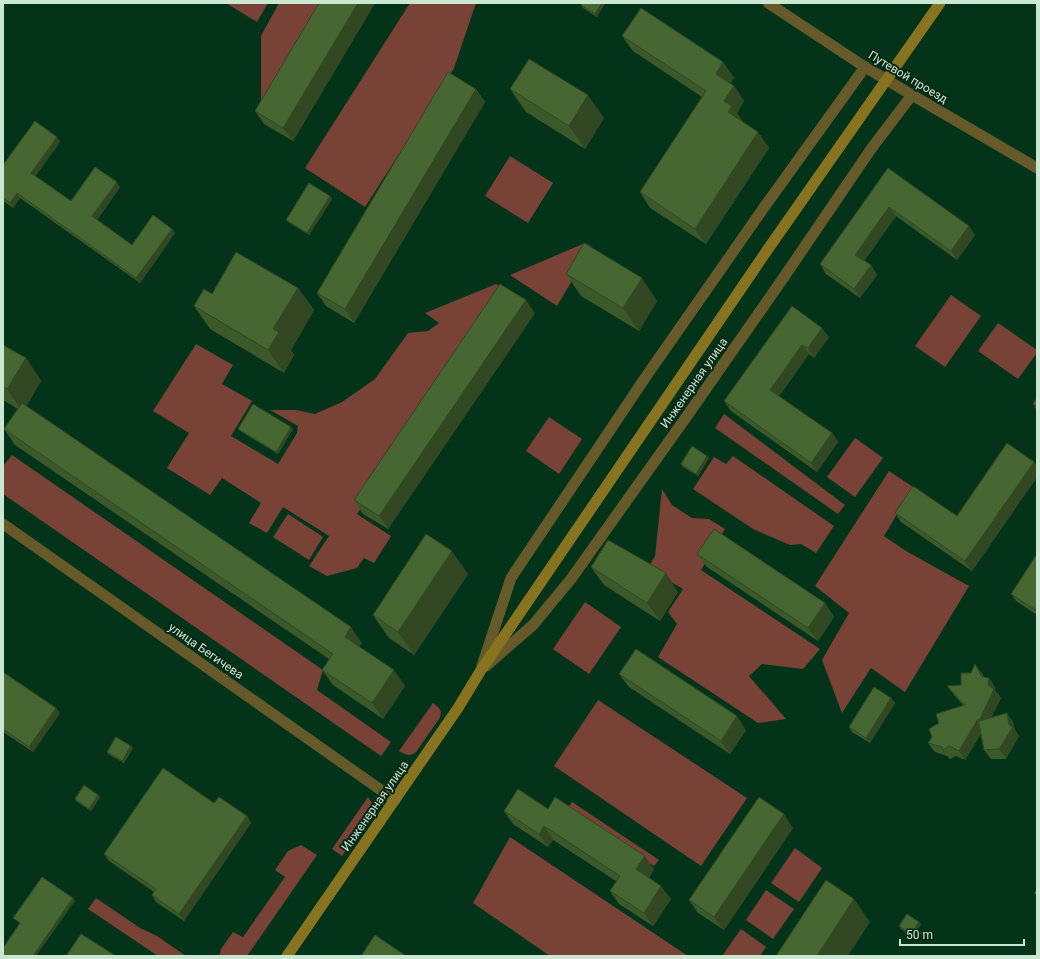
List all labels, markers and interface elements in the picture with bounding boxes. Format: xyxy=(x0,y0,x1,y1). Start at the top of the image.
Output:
street label: Путевой проезд xyxy=(866,48,950,106)
street label: Инженерная улица xyxy=(658,335,730,431)
street label: улица Бегичева xyxy=(166,620,246,682)
street label: Инженерная улица xyxy=(339,758,411,854)
scale bar xyxy=(900,921,1024,947)
text: 50 m xyxy=(906,928,933,942)

